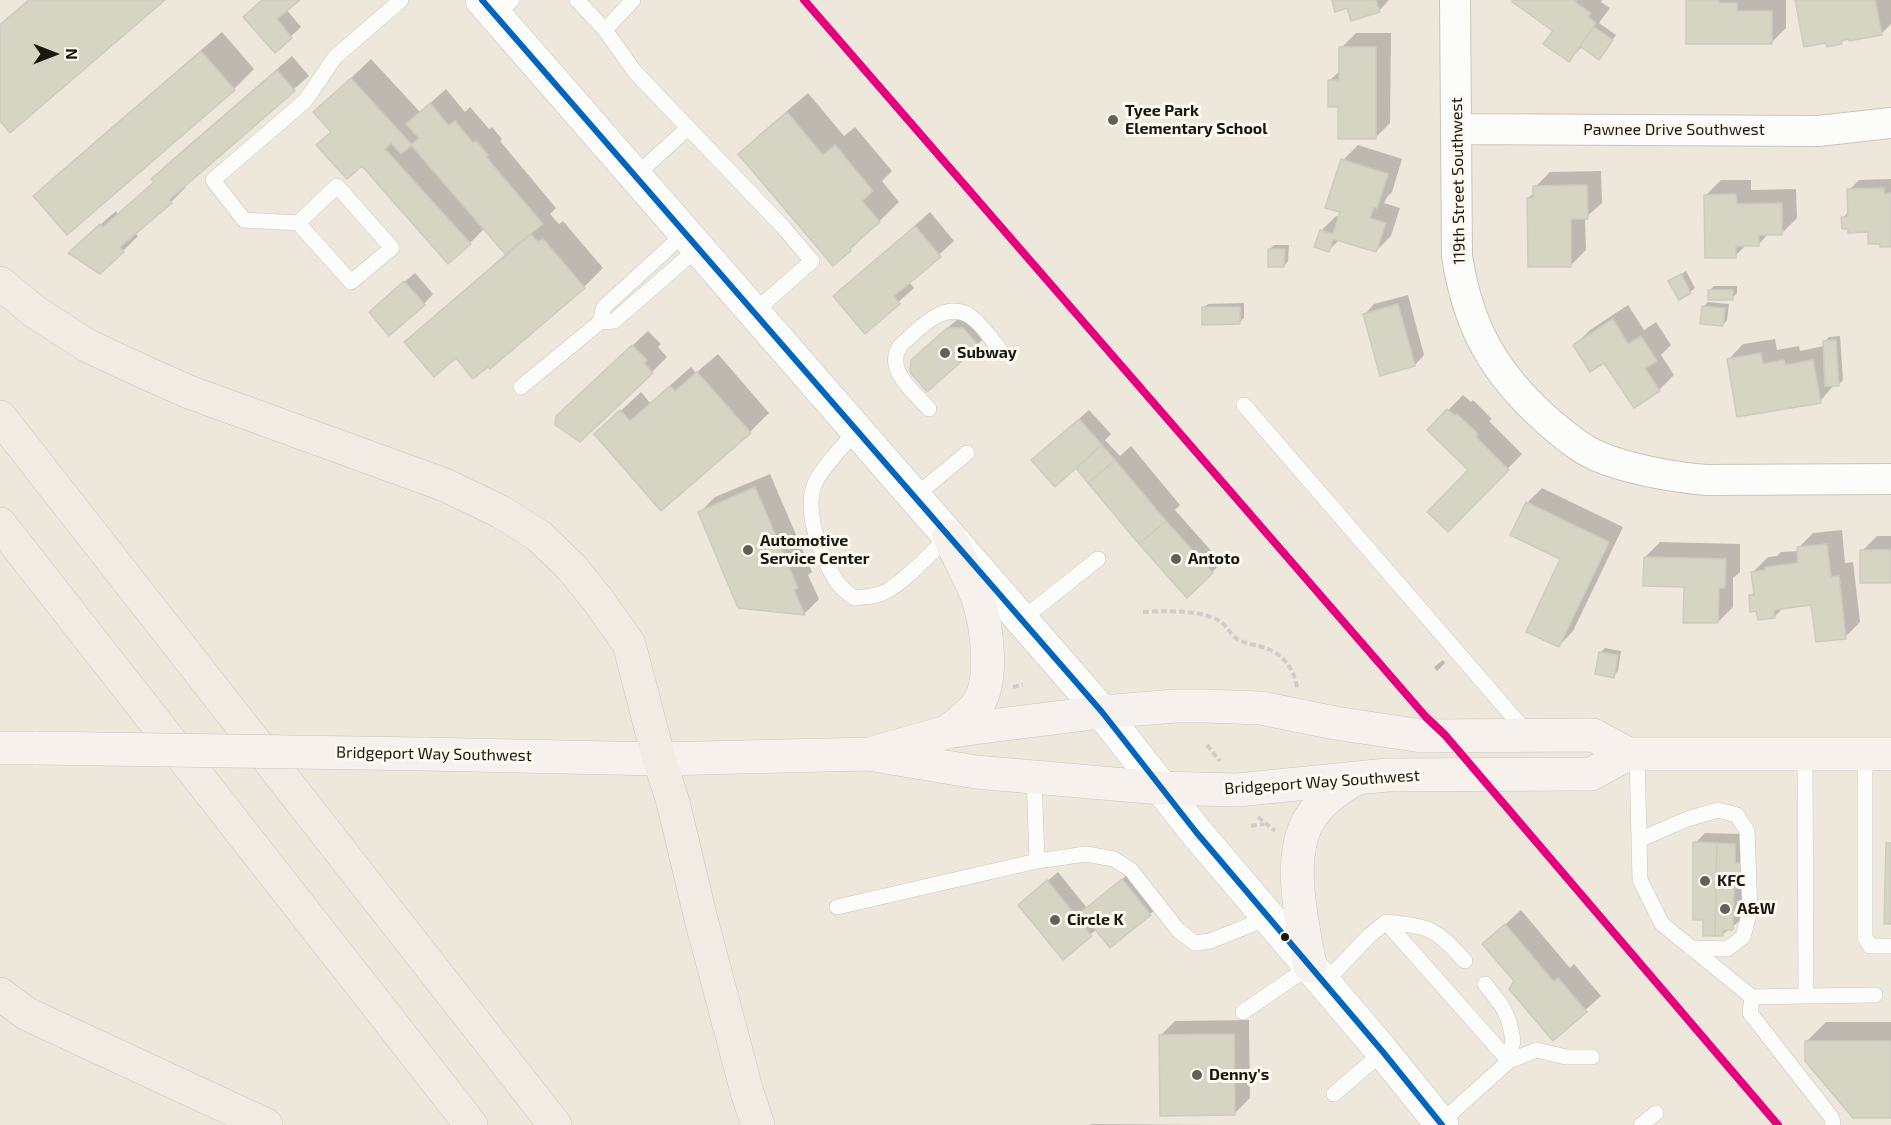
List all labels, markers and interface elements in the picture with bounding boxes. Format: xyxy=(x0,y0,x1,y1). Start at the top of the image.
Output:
north arrow xyxy=(24,24,84,84)
text: N xyxy=(63,48,82,60)
street label: 119th Street Southwest xyxy=(1447,97,1469,265)
place label: Tyee Park Elementary School xyxy=(1125,101,1268,139)
marker: Tyee Park Elementary School xyxy=(1106,113,1120,127)
street label: Pawnee Drive Southwest xyxy=(1583,120,1765,140)
place label: Subway xyxy=(957,343,1017,363)
marker: Subway xyxy=(938,346,952,360)
place label: Automotive Service Center xyxy=(760,531,870,569)
marker: Automotive Service Center xyxy=(741,543,755,557)
place label: Antoto xyxy=(1188,549,1240,569)
marker: Antoto xyxy=(1169,552,1183,566)
street label: Bridgeport Way Southwest xyxy=(336,743,532,765)
street label: Bridgeport Way Southwest xyxy=(1224,766,1420,798)
place label: KFC xyxy=(1717,871,1745,891)
marker: KFC xyxy=(1698,874,1712,888)
place label: A&W xyxy=(1737,899,1775,919)
marker: A&W xyxy=(1718,902,1732,916)
place label: Circle K xyxy=(1067,910,1124,930)
marker: Circle K xyxy=(1048,913,1062,927)
unlabelled marker xyxy=(1279,931,1291,943)
place label: Denny's xyxy=(1209,1065,1269,1085)
marker: Denny's xyxy=(1190,1068,1204,1082)

